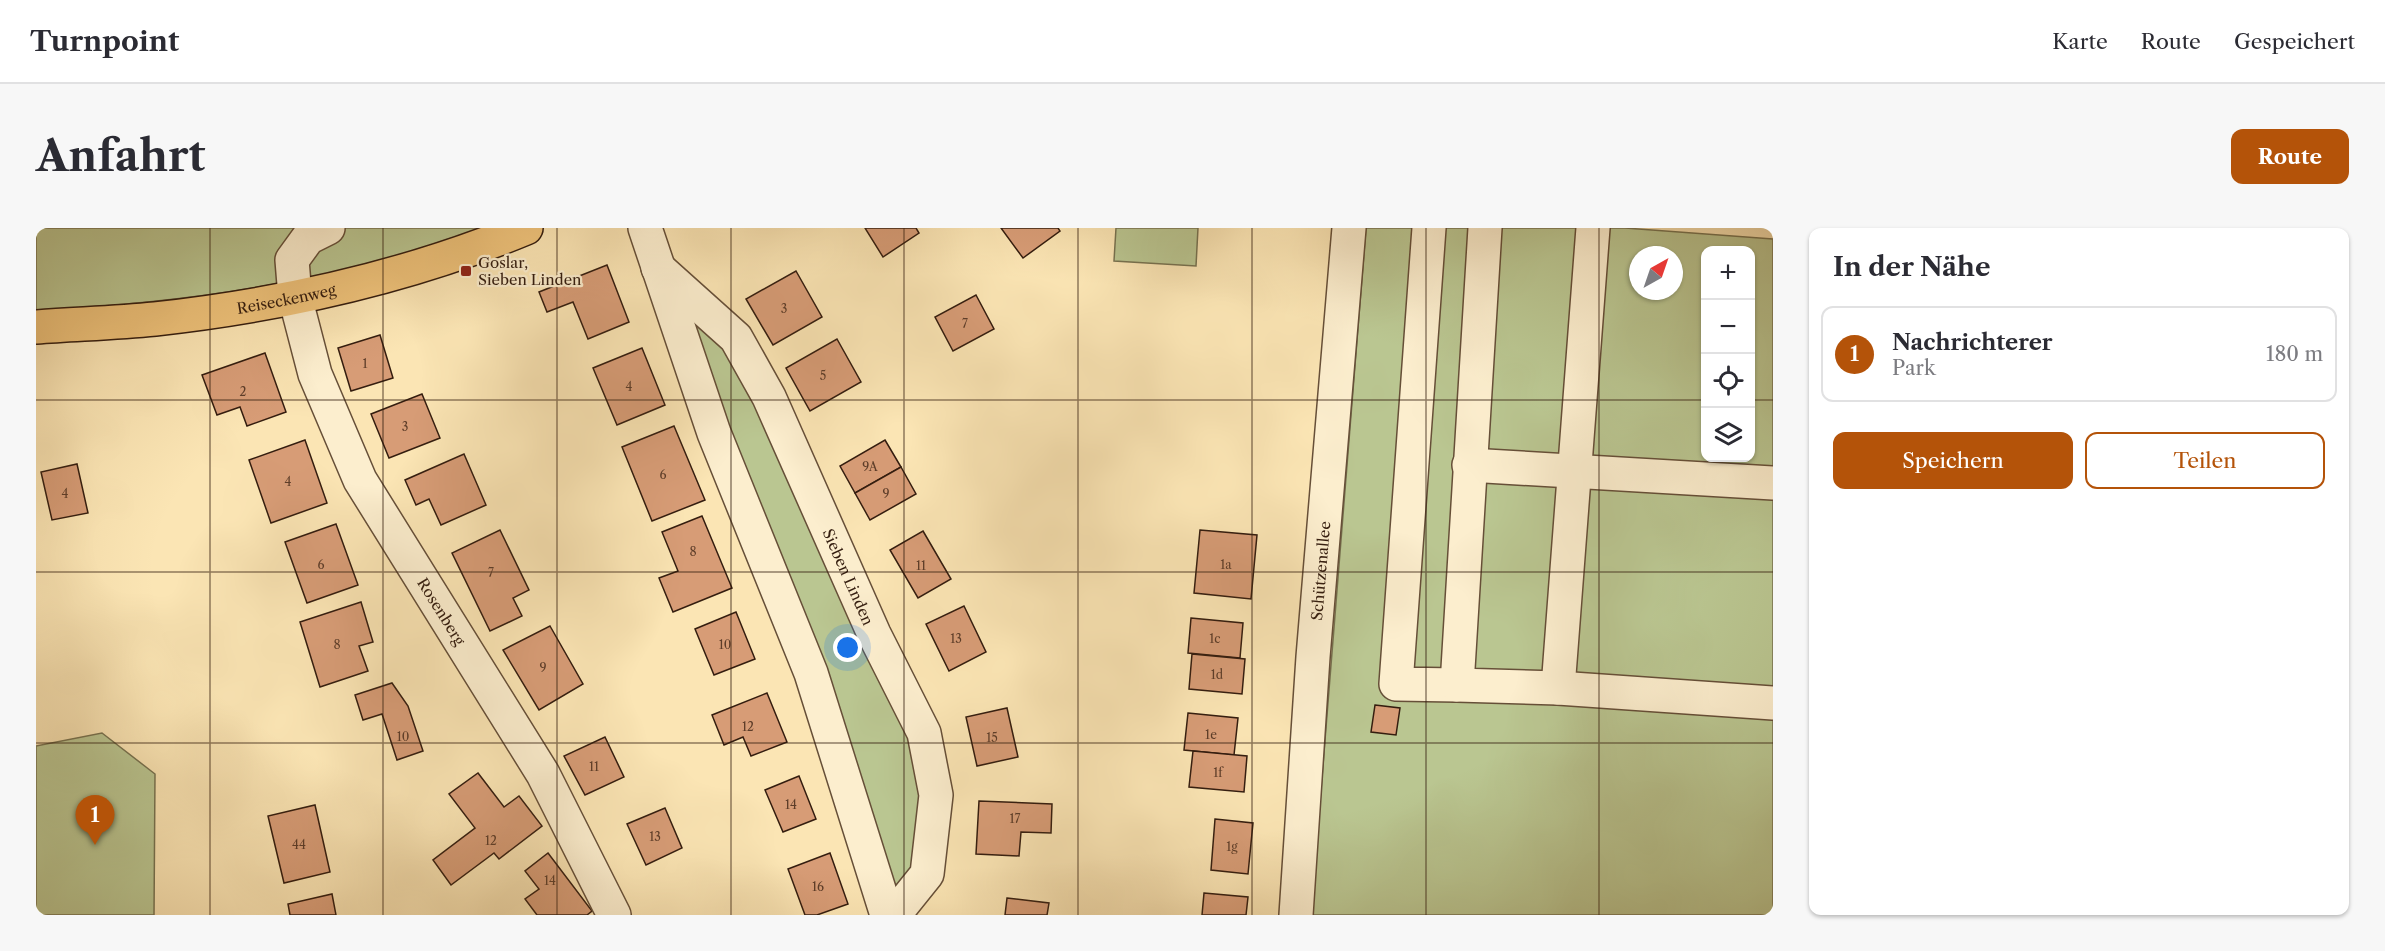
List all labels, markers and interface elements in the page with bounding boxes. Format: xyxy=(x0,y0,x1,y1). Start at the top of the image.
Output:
text: Turnpoint xyxy=(30,24,179,58)
text: Karte xyxy=(2052,29,2108,54)
text: Route xyxy=(2141,29,2201,54)
text: Gespeichert xyxy=(2234,29,2355,54)
button: Route xyxy=(2231,129,2349,184)
text: Anfahrt xyxy=(36,130,205,182)
north arrow xyxy=(1629,246,1683,300)
map controls xyxy=(1701,246,1755,462)
button: + xyxy=(1701,246,1755,300)
text: In der Nähe xyxy=(1833,251,1990,283)
place label: Goslar, Sieben Linden xyxy=(478,253,582,289)
marker: Goslar, Sieben Linden xyxy=(459,264,473,278)
street label: Reiseckenweg xyxy=(235,279,338,317)
button: − xyxy=(1701,300,1755,354)
house number: 3 xyxy=(781,301,787,316)
house number: 7 xyxy=(962,316,968,331)
text: Nachrichterer xyxy=(1892,329,2053,356)
text: 1 xyxy=(1850,342,1859,366)
text: 180 m xyxy=(2266,342,2323,366)
button: locate xyxy=(1701,354,1755,408)
house number: 1 xyxy=(362,356,368,371)
text: Park xyxy=(1892,356,1935,380)
house number: 5 xyxy=(820,368,826,383)
house number: 4 xyxy=(626,379,633,394)
house number: 2 xyxy=(240,384,247,399)
button: layers xyxy=(1701,408,1755,462)
house number: 3 xyxy=(402,419,408,434)
button: Speichern xyxy=(1833,432,2073,489)
button: Teilen xyxy=(2085,432,2325,489)
house number: 9A xyxy=(862,459,879,474)
house number: 6 xyxy=(659,467,667,482)
house number: 4 xyxy=(285,474,292,489)
house number: 4 xyxy=(62,486,69,501)
house number: 9 xyxy=(882,486,890,501)
street label: Schützenallee xyxy=(1307,520,1334,621)
street label: Sieben Linden xyxy=(819,526,879,628)
house number: 8 xyxy=(689,544,697,559)
house number: 6 xyxy=(317,557,325,572)
house number: 1a xyxy=(1220,557,1232,572)
house number: 11 xyxy=(916,558,926,573)
house number: 7 xyxy=(488,565,494,580)
street label: Rosenberg xyxy=(414,574,470,649)
house number: 13 xyxy=(950,631,962,646)
house number: 1c xyxy=(1209,631,1221,646)
your location xyxy=(833,633,862,662)
house number: 8 xyxy=(333,637,341,652)
house number: 10 xyxy=(719,637,731,652)
house number: 9 xyxy=(539,660,547,675)
house number: 1d xyxy=(1211,667,1224,682)
house number: 12 xyxy=(742,719,754,734)
house number: 1e xyxy=(1205,727,1217,742)
house number: 10 xyxy=(397,729,409,744)
house number: 15 xyxy=(986,730,998,745)
house number: 11 xyxy=(589,759,599,774)
house number: 1f xyxy=(1213,765,1224,780)
pin: 1 xyxy=(76,796,114,845)
house number: 14 xyxy=(785,797,797,812)
house number: 17 xyxy=(1010,811,1021,826)
house number: 13 xyxy=(649,829,661,844)
house number: 12 xyxy=(485,833,497,848)
house number: 44 xyxy=(292,837,306,852)
house number: 1g xyxy=(1226,839,1238,854)
house number: 14 xyxy=(544,873,556,888)
house number: 16 xyxy=(812,879,824,894)

